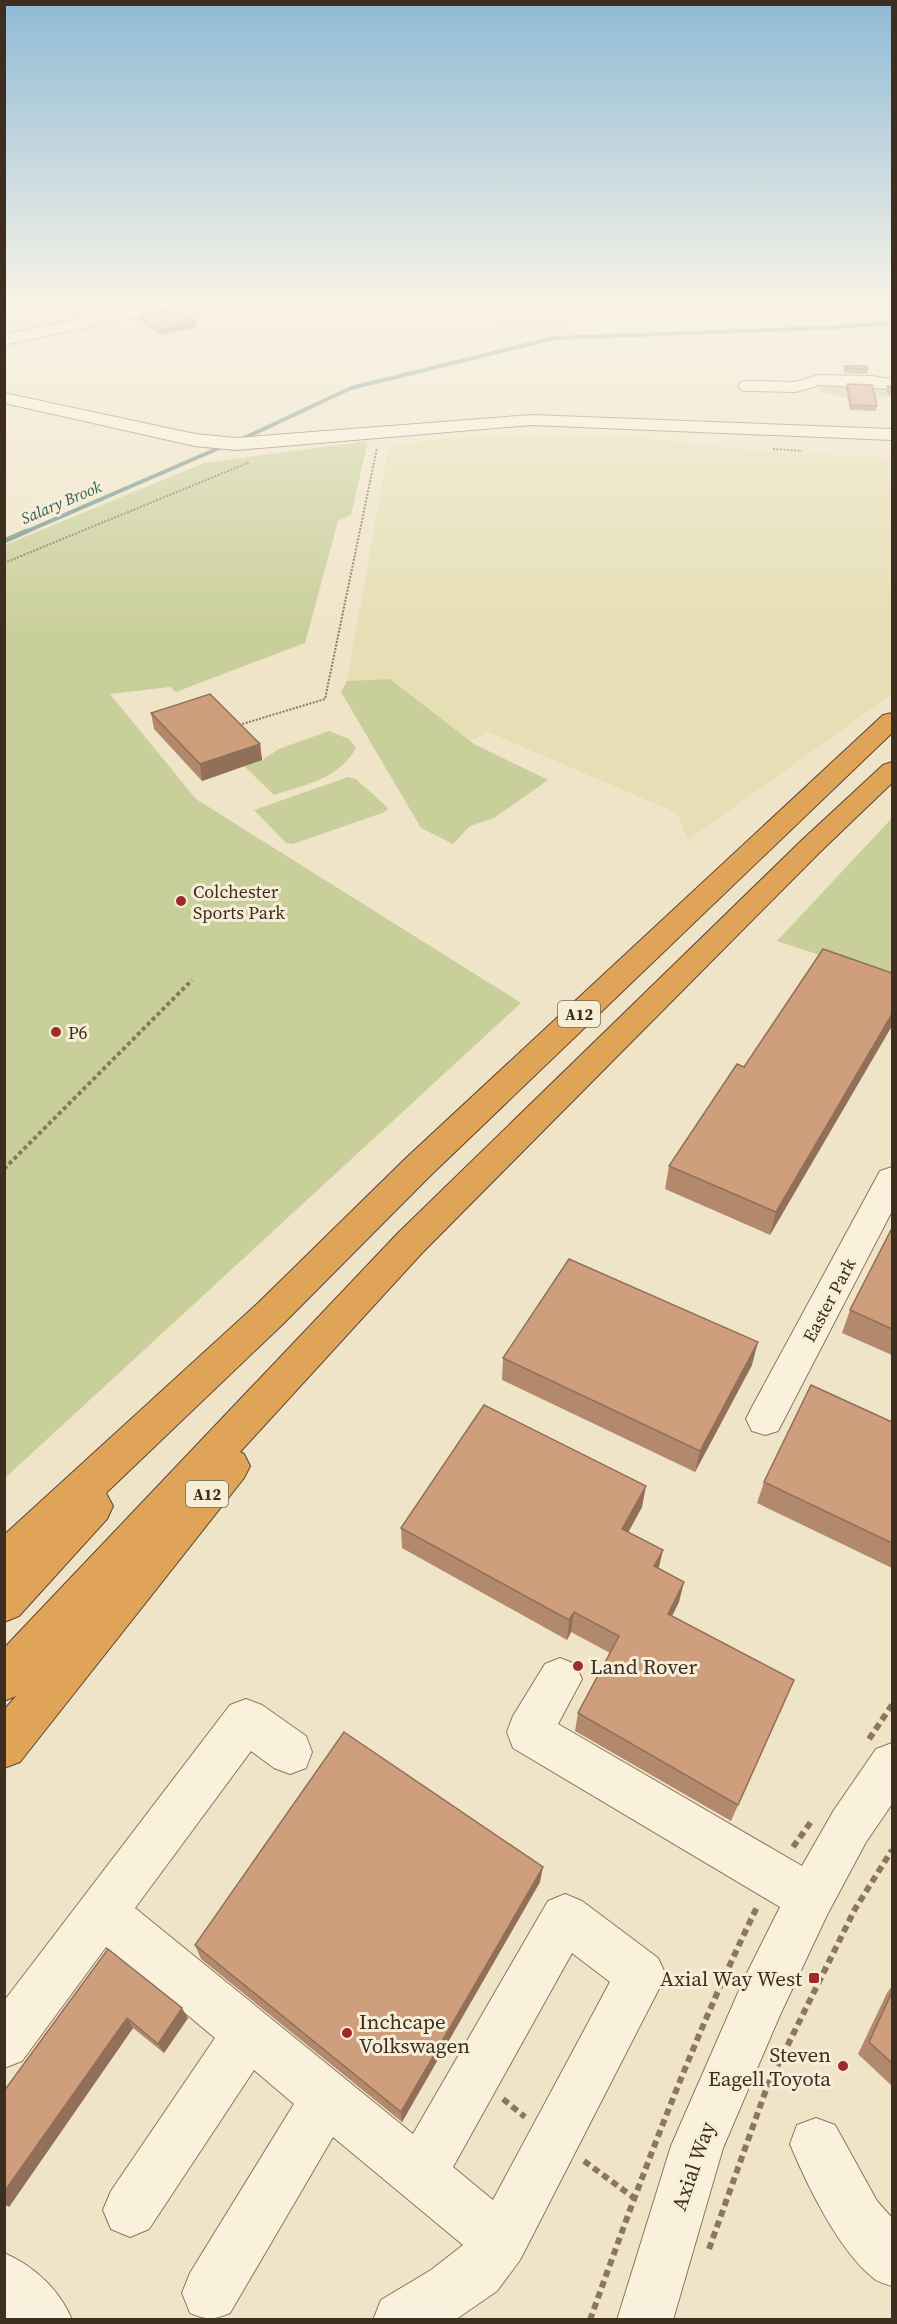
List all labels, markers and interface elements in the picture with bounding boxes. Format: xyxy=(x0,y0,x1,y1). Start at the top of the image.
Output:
water label: Salary Brook xyxy=(17,475,105,529)
place label: Colchester Sports Park xyxy=(193,879,285,925)
marker: Colchester Sports Park xyxy=(174,894,188,908)
road number: A12 xyxy=(558,1001,600,1027)
place label: P6 xyxy=(68,1020,88,1045)
marker: P6 xyxy=(49,1025,63,1039)
street label: Easter Park xyxy=(796,1254,862,1346)
road number: A12 xyxy=(186,1481,228,1507)
place label: Land Rover xyxy=(590,1652,698,1681)
marker: Land Rover xyxy=(571,1659,585,1673)
place label: Axial Way West xyxy=(660,1964,802,1993)
marker: Axial Way West xyxy=(807,1971,821,1985)
place label: Inchcape Volkswagen xyxy=(359,2007,470,2060)
marker: Inchcape Volkswagen xyxy=(340,2026,354,2040)
place label: Steven Eagell Toyota xyxy=(708,2040,831,2093)
marker: Steven Eagell Toyota xyxy=(836,2059,850,2073)
street label: Axial Way xyxy=(664,2117,722,2214)

